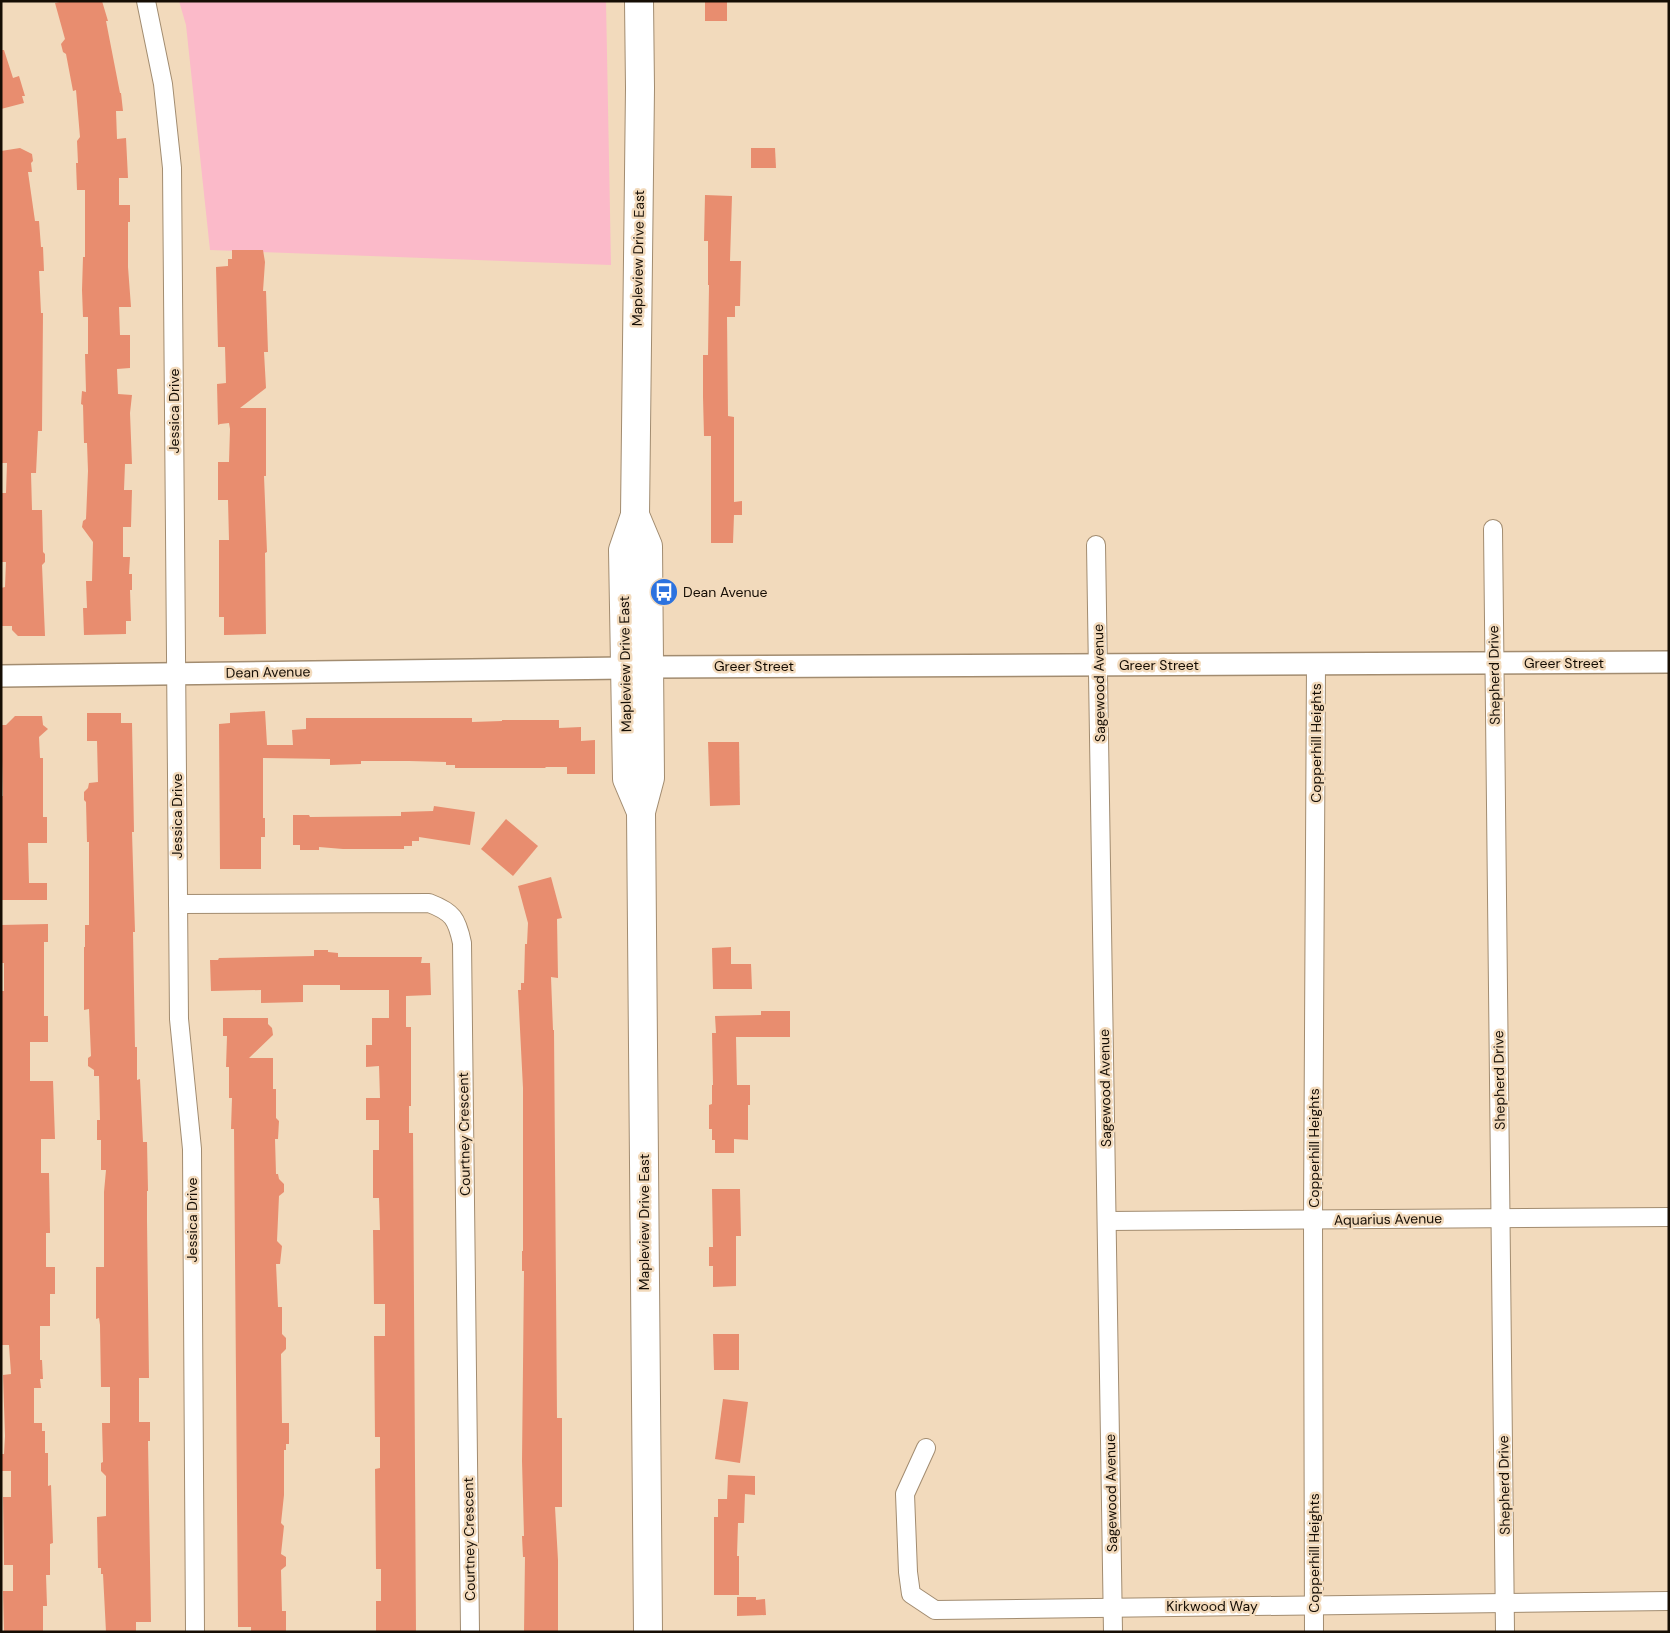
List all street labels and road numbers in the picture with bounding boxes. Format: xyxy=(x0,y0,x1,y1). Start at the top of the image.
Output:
street label: Mapleview Drive East xyxy=(628,190,648,326)
street label: Jessica Drive xyxy=(165,369,183,453)
street label: Mapleview Drive East xyxy=(615,596,635,732)
street label: Sagewood Avenue xyxy=(1089,624,1109,742)
street label: Shepherd Drive xyxy=(1484,625,1504,725)
street label: Greer Street xyxy=(1524,654,1604,672)
street label: Greer Street xyxy=(1119,656,1199,674)
street label: Greer Street xyxy=(714,657,794,675)
street label: Dean Avenue xyxy=(226,662,310,682)
street label: Copperhill Heights xyxy=(1307,683,1325,803)
street label: Jessica Drive xyxy=(168,774,186,858)
street label: Sagewood Avenue xyxy=(1095,1029,1115,1147)
street label: Shepherd Drive xyxy=(1489,1030,1509,1130)
street label: Courtney Crescent xyxy=(454,1072,474,1196)
street label: Copperhill Heights xyxy=(1305,1088,1323,1208)
street label: Mapleview Drive East xyxy=(635,1154,653,1290)
street label: Jessica Drive xyxy=(183,1178,201,1262)
street label: Aquarius Avenue xyxy=(1334,1209,1442,1229)
street label: Sagewood Avenue xyxy=(1101,1434,1121,1552)
street label: Shepherd Drive xyxy=(1494,1435,1514,1535)
street label: Courtney Crescent xyxy=(459,1477,479,1601)
street label: Copperhill Heights xyxy=(1305,1493,1323,1613)
street label: Kirkwood Way xyxy=(1166,1597,1258,1615)

